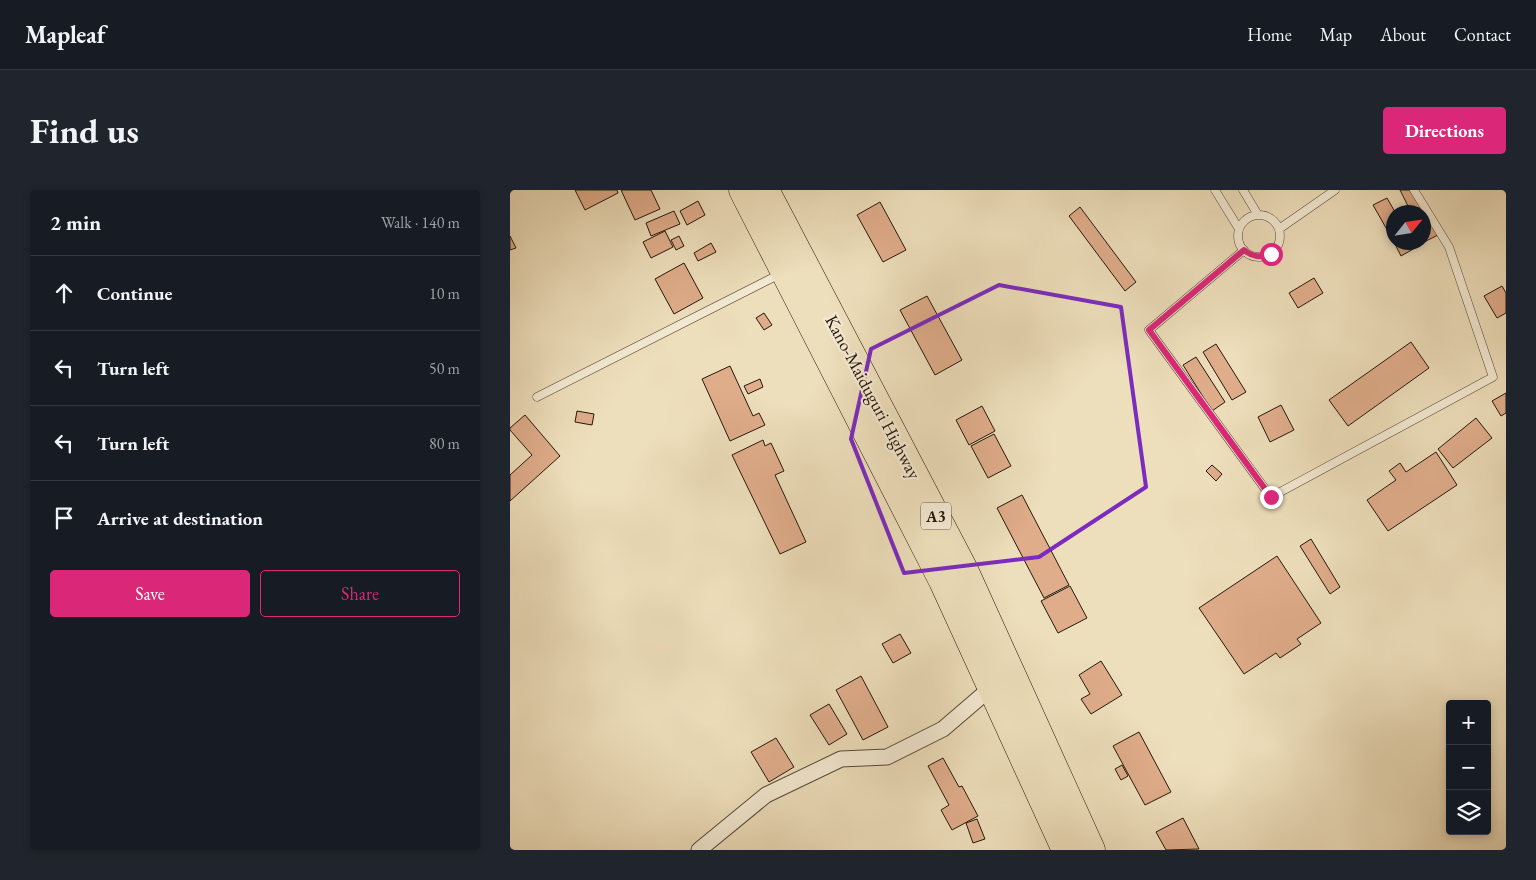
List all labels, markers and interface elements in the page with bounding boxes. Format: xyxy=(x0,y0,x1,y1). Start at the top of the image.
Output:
text: Mapleaf xyxy=(25,19,106,50)
text: Home xyxy=(1247,23,1292,46)
text: Map xyxy=(1320,23,1352,46)
text: About xyxy=(1380,23,1426,46)
text: Contact xyxy=(1454,23,1511,46)
button: Directions xyxy=(1383,107,1506,154)
text: Find us xyxy=(30,108,139,153)
north arrow xyxy=(1386,205,1431,250)
text: 2 min xyxy=(50,209,101,236)
text: Walk · 140 m xyxy=(381,212,460,233)
route start xyxy=(1260,243,1283,266)
icon: ahead xyxy=(50,279,78,307)
text: Continue xyxy=(97,281,172,306)
text: 10 m xyxy=(429,283,460,304)
street label: Kano-Maiduguri Highway xyxy=(820,311,927,483)
icon: left xyxy=(50,354,78,382)
text: Turn left xyxy=(97,356,169,381)
text: 50 m xyxy=(429,358,460,379)
icon: left xyxy=(50,429,78,457)
text: Turn left xyxy=(97,431,169,456)
text: 80 m xyxy=(429,433,460,454)
route end xyxy=(1260,486,1283,509)
road number: A3 xyxy=(921,502,951,530)
icon: arrive xyxy=(50,504,78,532)
text: Arrive at destination xyxy=(97,506,263,531)
button: Save xyxy=(50,570,250,617)
button: Share xyxy=(260,570,460,617)
map controls xyxy=(1446,700,1491,835)
button: + xyxy=(1446,700,1491,745)
button: − xyxy=(1446,745,1491,790)
button: layers xyxy=(1446,790,1491,835)

